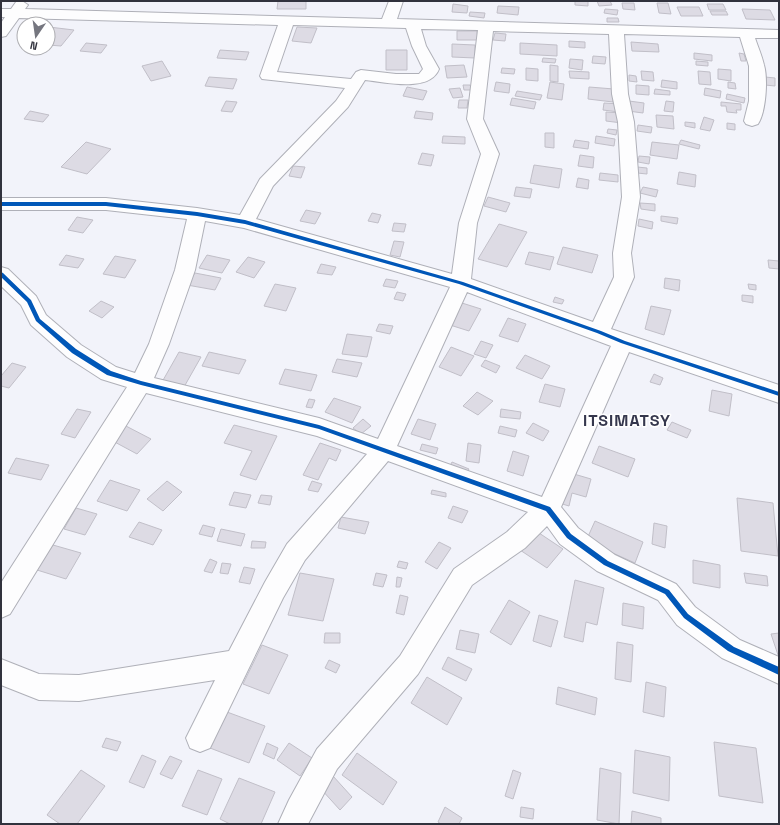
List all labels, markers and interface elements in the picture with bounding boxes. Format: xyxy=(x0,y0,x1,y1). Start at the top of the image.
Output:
north arrow xyxy=(16,16,56,56)
text: N xyxy=(29,38,39,53)
district label: ITSIMATSY xyxy=(583,410,671,431)

